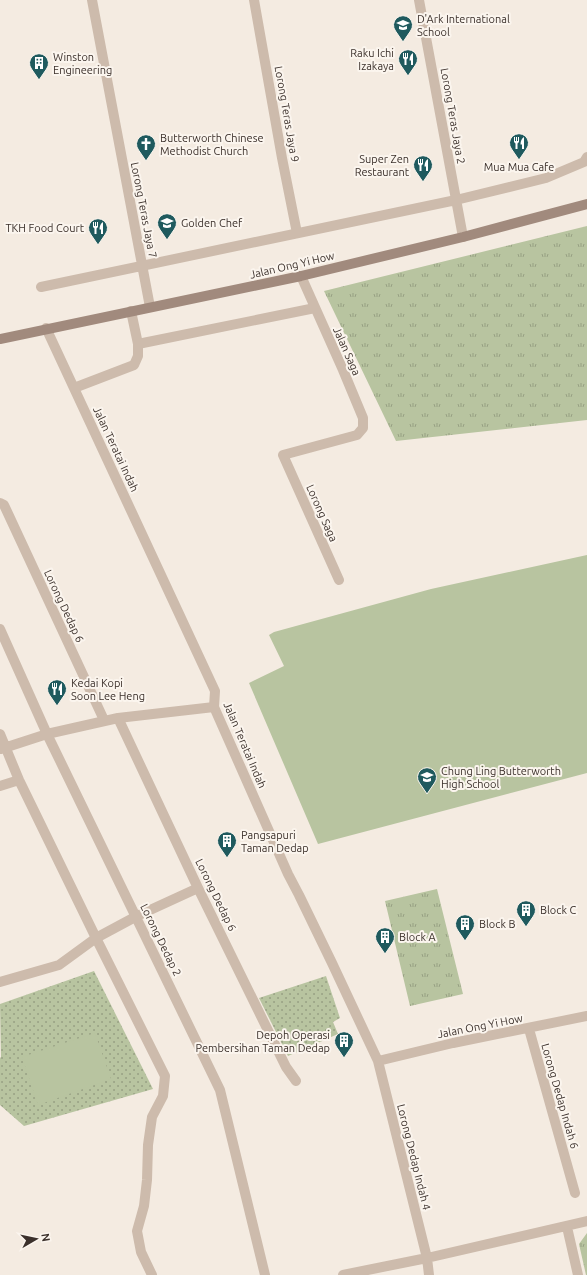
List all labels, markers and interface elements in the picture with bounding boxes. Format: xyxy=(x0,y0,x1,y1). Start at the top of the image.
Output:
place label: D'Ark International School xyxy=(417,13,510,38)
school or university icon: D'Ark International School xyxy=(392,14,414,42)
place label: Raku Ichi Izakaya xyxy=(350,47,394,72)
restaurant icon: Raku Ichi Izakaya xyxy=(397,48,419,76)
place label: Winston Engineering xyxy=(53,51,112,76)
building icon: Winston Engineering xyxy=(28,52,50,80)
street label: Lorong Teras Jaya 9 xyxy=(273,65,301,163)
street label: Lorong Teras Jaya 2 xyxy=(439,67,467,165)
place label: Butterworth Chinese Methodist Church xyxy=(160,132,264,157)
restaurant icon: Mua Mua Cafe xyxy=(508,132,530,160)
church icon: Butterworth Chinese Methodist Church xyxy=(135,133,157,161)
place label: Super Zen Restaurant xyxy=(355,153,410,178)
restaurant icon: Super Zen Restaurant xyxy=(412,154,434,182)
street label: Lorong Teras Jaya 7 xyxy=(129,161,159,259)
place label: Mua Mua Cafe xyxy=(484,161,554,173)
school or university icon: Golden Chef xyxy=(156,212,178,240)
restaurant icon: TKH Food Court xyxy=(87,217,109,245)
place label: Golden Chef xyxy=(181,217,243,229)
place label: TKH Food Court xyxy=(5,222,85,234)
street label: Jalan Ong Yi How xyxy=(248,249,336,281)
street label: Jalan Saga xyxy=(331,325,363,377)
street label: Jalan Teratai Indah xyxy=(91,405,141,493)
street label: Lorong Saga xyxy=(304,483,340,543)
street label: Lorong Dedap 6 xyxy=(42,568,86,644)
place label: Kedai Kopi Soon Lee Heng xyxy=(71,677,145,702)
restaurant icon: Kedai Kopi Soon Lee Heng xyxy=(46,678,68,706)
street label: Jalan Teratai Indah xyxy=(221,700,269,790)
place label: Chung Ling Butterworth High School xyxy=(441,765,561,790)
school or university icon: Chung Ling Butterworth High School xyxy=(416,766,438,794)
place label: Pangsapuri Taman Dedap xyxy=(241,829,309,854)
building icon: Pangsapuri Taman Dedap xyxy=(216,830,238,858)
street label: Lorong Dedap 6 xyxy=(193,857,239,933)
building icon: Block C xyxy=(515,899,537,927)
street label: Lorong Dedap 2 xyxy=(138,902,184,978)
place label: Block C xyxy=(540,904,576,916)
building icon: Block B xyxy=(454,913,476,941)
place label: Block B xyxy=(479,918,515,930)
building icon: Block A xyxy=(374,926,396,954)
place label: Block A xyxy=(399,931,436,943)
street label: Jalan Ong Yi How xyxy=(436,1012,524,1040)
place label: Depoh Operasi Pembersihan Taman Dedap xyxy=(196,1029,330,1054)
building icon: Depoh Operasi Pembersihan Taman Dedap xyxy=(333,1030,355,1058)
street label: Lorong Dedap Indah 6 xyxy=(539,1042,581,1150)
street label: Lorong Dedap Indah 4 xyxy=(395,1103,433,1211)
north arrow xyxy=(16,1219,56,1259)
text: N xyxy=(39,1232,52,1242)

